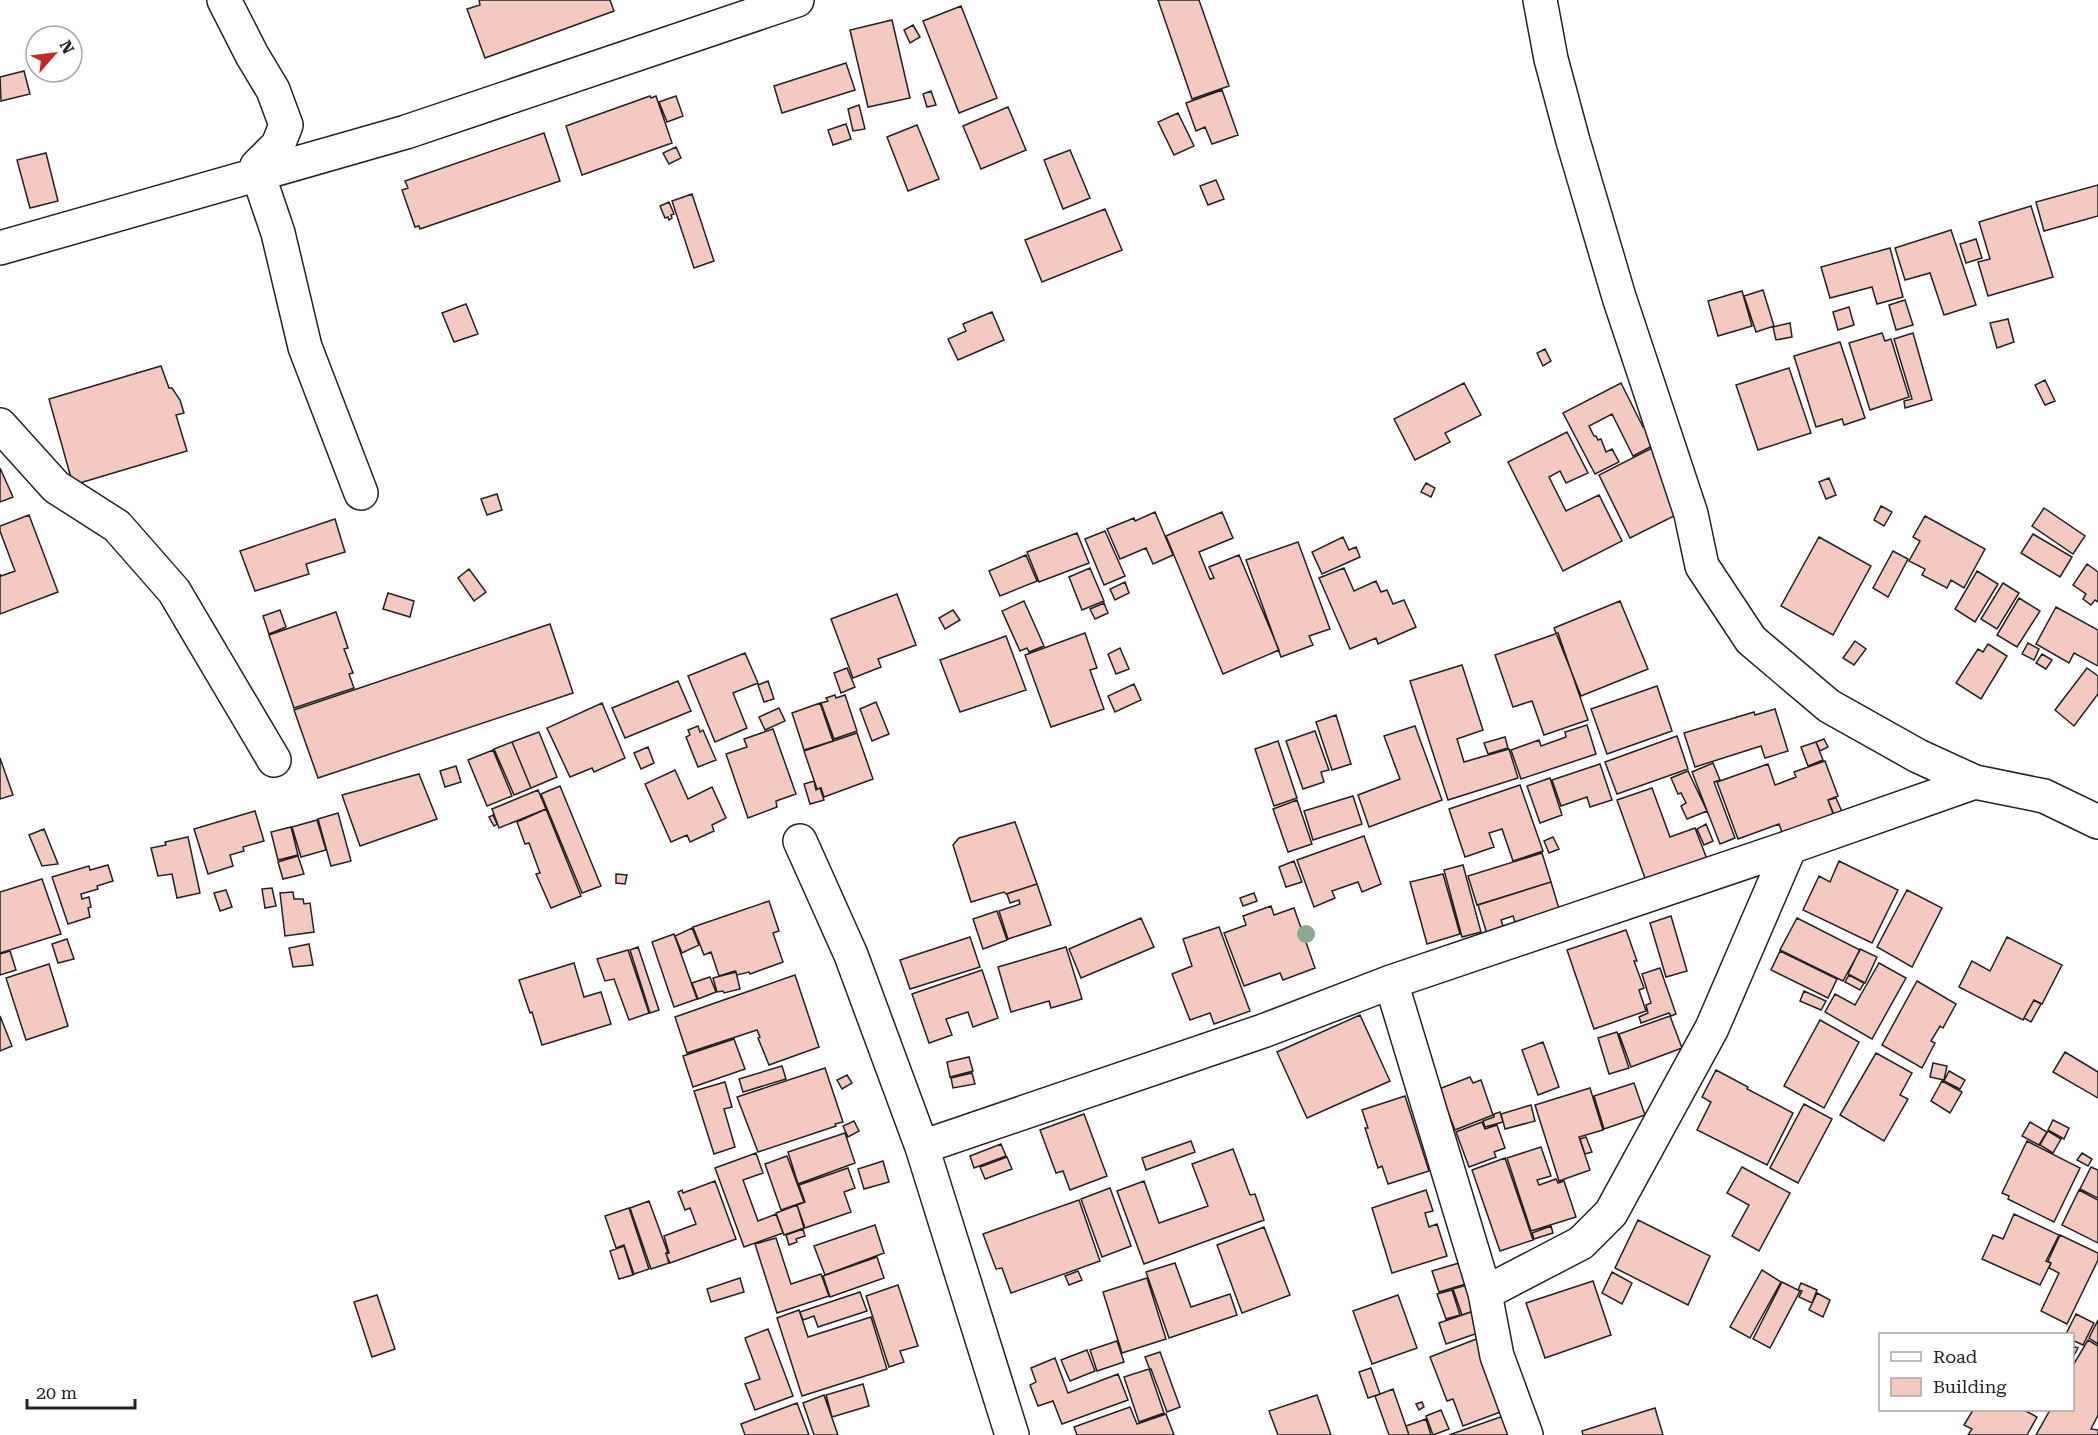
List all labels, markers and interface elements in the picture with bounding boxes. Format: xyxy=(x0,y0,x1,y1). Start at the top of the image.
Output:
north arrow xyxy=(24,24,84,84)
text: N xyxy=(56,37,78,57)
legend xyxy=(1879,1333,2074,1411)
text: Road xyxy=(1933,1346,1978,1367)
scale bar xyxy=(27,1372,135,1410)
text: Building xyxy=(1933,1376,2007,1397)
text: 20 m xyxy=(36,1382,77,1403)

